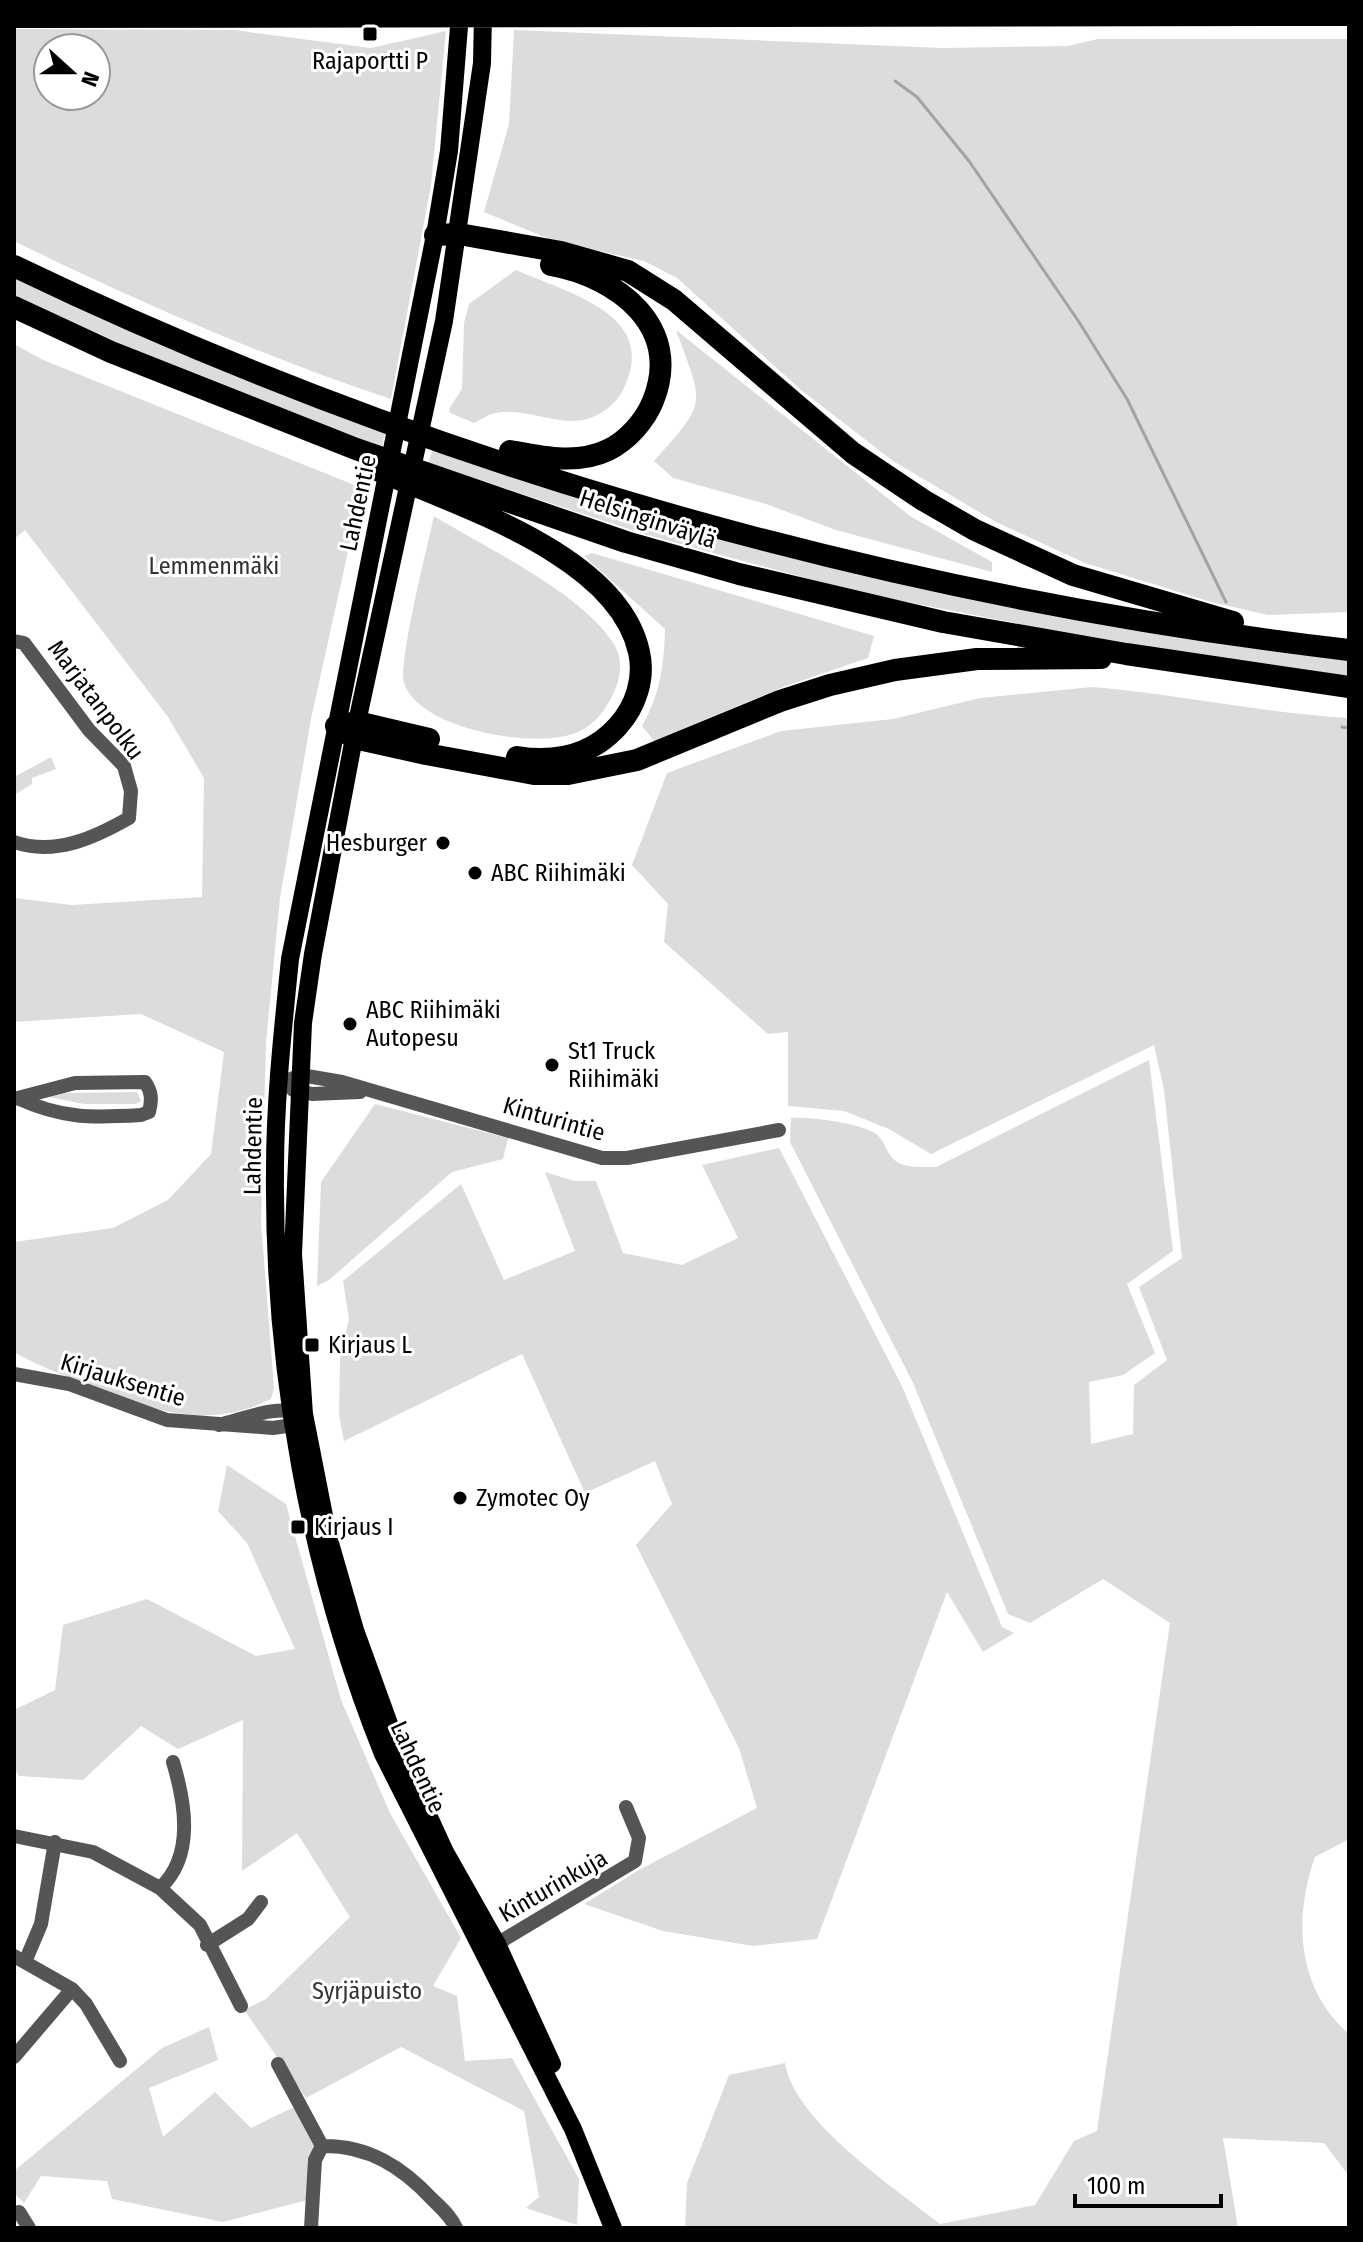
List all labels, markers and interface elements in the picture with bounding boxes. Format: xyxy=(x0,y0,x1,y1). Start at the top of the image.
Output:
marker: Rajaportti P xyxy=(361,25,379,43)
north arrow xyxy=(32,32,112,112)
place label: Rajaportti P xyxy=(312,47,428,75)
text: N xyxy=(75,68,105,90)
street label: Lahdentie xyxy=(334,452,382,554)
street label: Helsinginväylä xyxy=(576,484,720,554)
park label: Lemmenmäki xyxy=(149,552,279,580)
street label: Marjatanpolku xyxy=(42,635,150,765)
place label: Hesburger xyxy=(326,829,428,857)
marker: Hesburger xyxy=(434,834,452,852)
place label: ABC Riihimäki xyxy=(491,859,626,887)
marker: ABC Riihimäki xyxy=(466,864,484,882)
place label: ABC Riihimäki Autopesu xyxy=(366,996,501,1052)
marker: ABC Riihimäki Autopesu xyxy=(341,1015,359,1033)
place label: St1 Truck Riihimäki xyxy=(568,1037,659,1093)
marker: St1 Truck Riihimäki xyxy=(543,1056,561,1074)
street label: Kinturintie xyxy=(500,1091,608,1147)
street label: Lahdentie xyxy=(238,1097,268,1195)
place label: Kirjaus L xyxy=(328,1331,412,1359)
marker: Kirjaus L xyxy=(303,1336,321,1354)
street label: Kirjauksentie xyxy=(57,1348,189,1412)
place label: Zymotec Oy xyxy=(476,1484,590,1512)
marker: Zymotec Oy xyxy=(451,1489,469,1507)
place label: Kirjaus I xyxy=(314,1513,393,1541)
marker: Kirjaus I xyxy=(289,1518,307,1536)
street label: Lahdentie xyxy=(385,1717,451,1817)
street label: Kinturinkuja xyxy=(494,1844,612,1928)
park label: Syrjäpuisto xyxy=(312,1977,422,2005)
scale bar xyxy=(1075,2158,1221,2208)
text: 100 m xyxy=(1087,2172,1145,2200)

